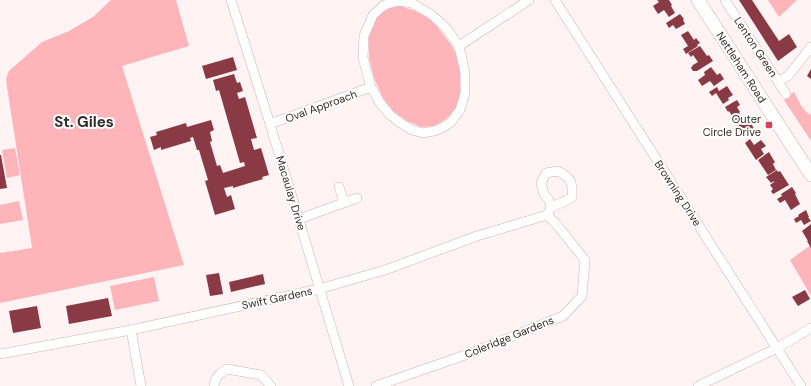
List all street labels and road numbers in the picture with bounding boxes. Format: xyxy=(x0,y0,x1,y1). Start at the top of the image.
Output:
street label: Lenton Green xyxy=(731,14,781,80)
street label: Nettleham Road xyxy=(713,29,769,105)
street label: Oval Approach xyxy=(283,87,359,125)
street label: Macaulay Drive xyxy=(273,154,309,232)
street label: Browning Drive xyxy=(652,157,704,229)
street label: Swift Gardens xyxy=(241,284,313,312)
street label: Coleridge Gardens xyxy=(462,313,556,361)

